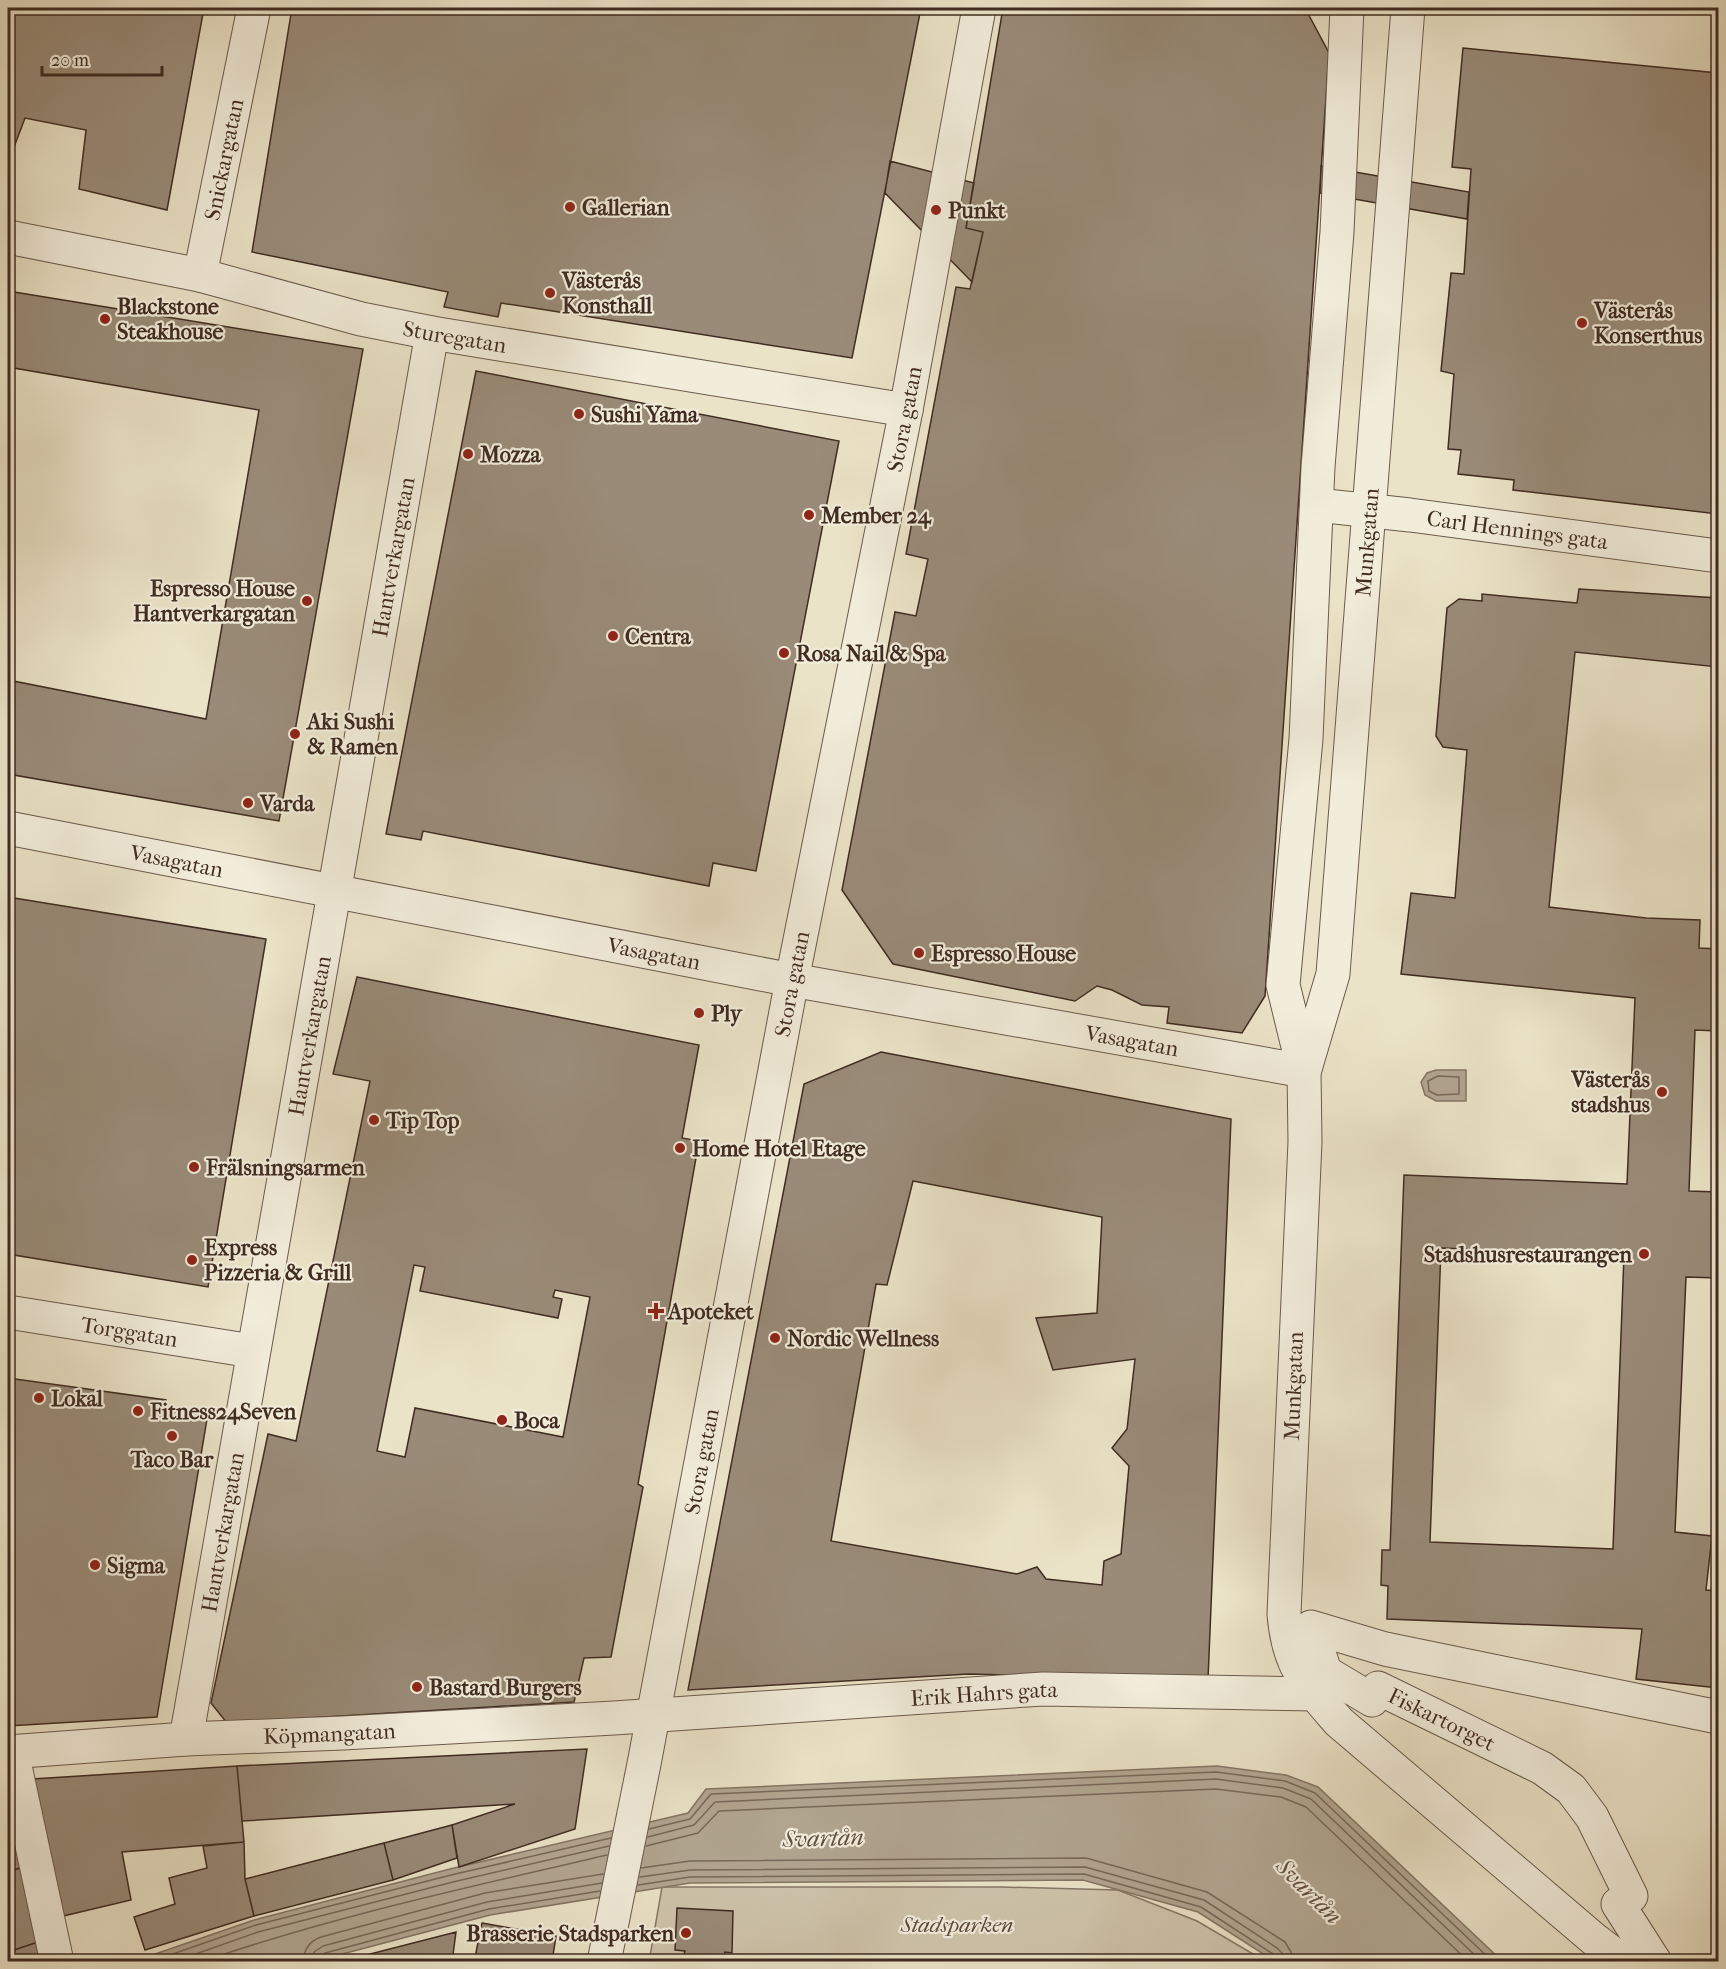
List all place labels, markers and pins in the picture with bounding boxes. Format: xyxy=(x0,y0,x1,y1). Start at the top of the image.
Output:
place label: Gallerian xyxy=(582,195,670,221)
place label: Punkt xyxy=(948,198,1007,224)
marker: Gallerian xyxy=(563,200,577,214)
marker: Punkt xyxy=(929,203,943,217)
place label: Västerås Konsthall xyxy=(561,268,653,319)
marker: Västerås Konsthall xyxy=(543,286,557,300)
place label: Blackstone Steakhouse xyxy=(117,294,223,345)
place label: Västerås Konserthus xyxy=(1593,298,1702,349)
marker: Blackstone Steakhouse xyxy=(98,312,112,326)
marker: Västerås Konserthus xyxy=(1575,316,1589,330)
place label: Sushi Yama xyxy=(591,402,699,428)
marker: Sushi Yama xyxy=(572,407,586,421)
place label: Mozza xyxy=(479,442,541,468)
marker: Mozza xyxy=(461,447,475,461)
place label: Member 24 xyxy=(820,503,932,529)
marker: Member 24 xyxy=(802,508,816,522)
place label: Espresso House Hantverkargatan xyxy=(133,576,295,627)
marker: Espresso House Hantverkargatan xyxy=(300,594,314,608)
place label: Centra xyxy=(625,624,692,650)
marker: Centra xyxy=(606,629,620,643)
place label: Rosa Nail & Spa xyxy=(796,641,947,667)
marker: Rosa Nail & Spa xyxy=(777,646,791,660)
place label: Aki Sushi & Ramen xyxy=(305,709,398,760)
marker: Aki Sushi & Ramen xyxy=(288,727,302,741)
place label: Varda xyxy=(259,791,315,817)
marker: Varda xyxy=(241,796,255,810)
place label: Espresso House xyxy=(931,941,1076,967)
marker: Espresso House xyxy=(912,946,926,960)
place label: Ply xyxy=(711,1001,743,1027)
marker: Ply xyxy=(692,1006,706,1020)
place label: Västerås stadshus xyxy=(1570,1067,1650,1118)
marker: Västerås stadshus xyxy=(1655,1085,1669,1099)
place label: Tip Top xyxy=(385,1108,460,1134)
marker: Tip Top xyxy=(367,1113,381,1127)
place label: Home Hotel Etage xyxy=(692,1136,866,1162)
marker: Home Hotel Etage xyxy=(673,1141,687,1155)
place label: Frälsningsarmen xyxy=(205,1155,365,1181)
marker: Frälsningsarmen xyxy=(187,1160,201,1174)
place label: Express Pizzeria & Grill xyxy=(204,1235,352,1286)
place label: Stadshusrestaurangen xyxy=(1424,1242,1632,1268)
marker: Stadshusrestaurangen xyxy=(1637,1247,1651,1261)
marker: Express Pizzeria & Grill xyxy=(185,1253,199,1267)
place label: Apoteket xyxy=(666,1299,755,1325)
marker: Apoteket xyxy=(649,1304,663,1318)
place label: Nordic Wellness xyxy=(787,1326,939,1352)
marker: Nordic Wellness xyxy=(768,1331,782,1345)
place label: Lokal xyxy=(51,1386,104,1412)
marker: Lokal xyxy=(32,1391,46,1405)
place label: Fitness24Seven xyxy=(149,1399,297,1425)
marker: Fitness24Seven xyxy=(131,1404,145,1418)
place label: Boca xyxy=(514,1408,560,1434)
marker: Boca xyxy=(495,1413,509,1427)
marker: Taco Bar xyxy=(165,1429,179,1443)
place label: Taco Bar xyxy=(130,1447,214,1473)
place label: Sigma xyxy=(107,1553,166,1579)
marker: Sigma xyxy=(88,1558,102,1572)
place label: Bastard Burgers xyxy=(429,1675,582,1701)
marker: Bastard Burgers xyxy=(410,1680,424,1694)
place label: Brasserie Stadsparken xyxy=(466,1921,674,1947)
marker: Brasserie Stadsparken xyxy=(679,1926,693,1940)

